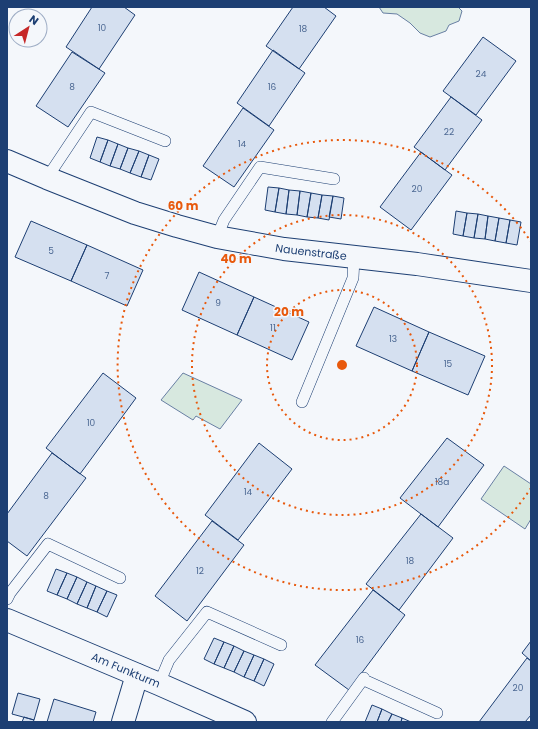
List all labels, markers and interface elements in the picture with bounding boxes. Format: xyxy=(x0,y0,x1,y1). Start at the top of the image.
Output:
north arrow xyxy=(8,8,48,48)
text: N xyxy=(26,11,42,29)
house number: 10 xyxy=(98,22,107,34)
house number: 18 xyxy=(299,23,308,35)
house number: 24 xyxy=(476,68,487,80)
house number: 8 xyxy=(69,81,75,93)
house number: 16 xyxy=(268,81,277,93)
house number: 22 xyxy=(444,126,454,138)
house number: 14 xyxy=(238,138,247,150)
house number: 20 xyxy=(412,183,423,195)
text: 60 m xyxy=(168,197,199,214)
street label: Nauenstraße xyxy=(274,240,348,264)
house number: 5 xyxy=(48,245,54,257)
text: 40 m xyxy=(220,250,252,267)
house number: 7 xyxy=(105,270,110,282)
house number: 9 xyxy=(215,297,221,309)
text: 20 m xyxy=(274,303,304,320)
house number: 11 xyxy=(270,322,276,334)
house number: 13 xyxy=(389,333,397,345)
centre of rings xyxy=(335,358,349,372)
house number: 15 xyxy=(444,358,453,370)
house number: 10 xyxy=(87,417,96,429)
house number: 18a xyxy=(435,476,449,488)
house number: 14 xyxy=(244,486,253,498)
house number: 8 xyxy=(43,490,49,502)
house number: 18 xyxy=(406,555,415,567)
house number: 12 xyxy=(196,565,204,577)
house number: 16 xyxy=(356,634,365,646)
street label: Am Funkturm xyxy=(89,648,163,692)
house number: 20 xyxy=(513,682,524,694)

